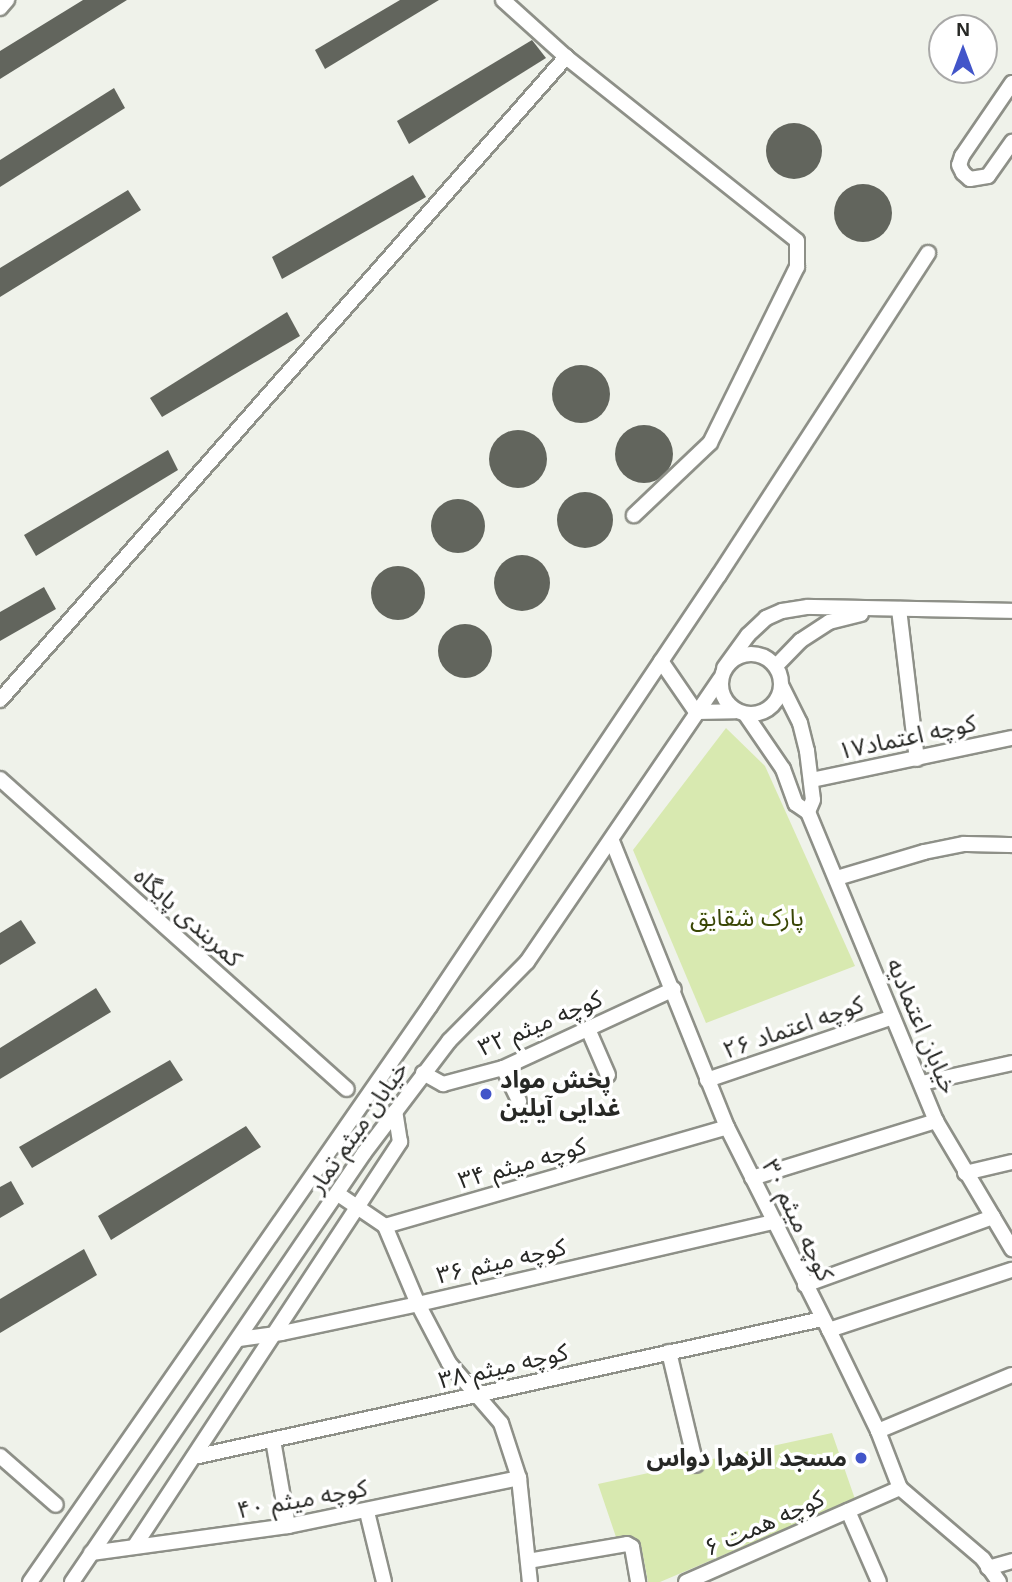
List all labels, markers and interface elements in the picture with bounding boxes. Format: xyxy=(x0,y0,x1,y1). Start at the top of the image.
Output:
north arrow xyxy=(928,14,998,84)
text: N xyxy=(956,19,970,40)
street label: کوچه اعتماد۱۷ xyxy=(835,708,979,766)
street label: کمربندی پایگاه xyxy=(128,861,248,973)
park label: پارک شقایق xyxy=(690,904,804,932)
street label: خیابان اعتمادیه xyxy=(881,954,963,1098)
street label: کوچه میثم ۳۲ xyxy=(474,984,606,1062)
street label: کوچه اعتماد ۲۶ xyxy=(719,989,867,1065)
street label: خیابان میثم تمار xyxy=(302,1056,414,1198)
place label: پخش مواد غدایی آیلین xyxy=(500,1066,621,1122)
marker: پخش مواد غدایی آیلین xyxy=(478,1086,494,1102)
street label: کوچه میثم ۳۴ xyxy=(455,1131,589,1195)
street label: کوچه میثم ۳۰ xyxy=(756,1154,840,1286)
street label: کوچه میثم ۳۶ xyxy=(434,1232,568,1290)
street label: کوچه میثم ۳۸ xyxy=(436,1337,570,1395)
place label: مسجد الزهرا دواس xyxy=(646,1444,847,1472)
marker: مسجد الزهرا دواس xyxy=(853,1450,869,1466)
street label: کوچه میثم ۴۰ xyxy=(235,1473,369,1525)
street label: کوچه همت ۶ xyxy=(700,1484,828,1562)

